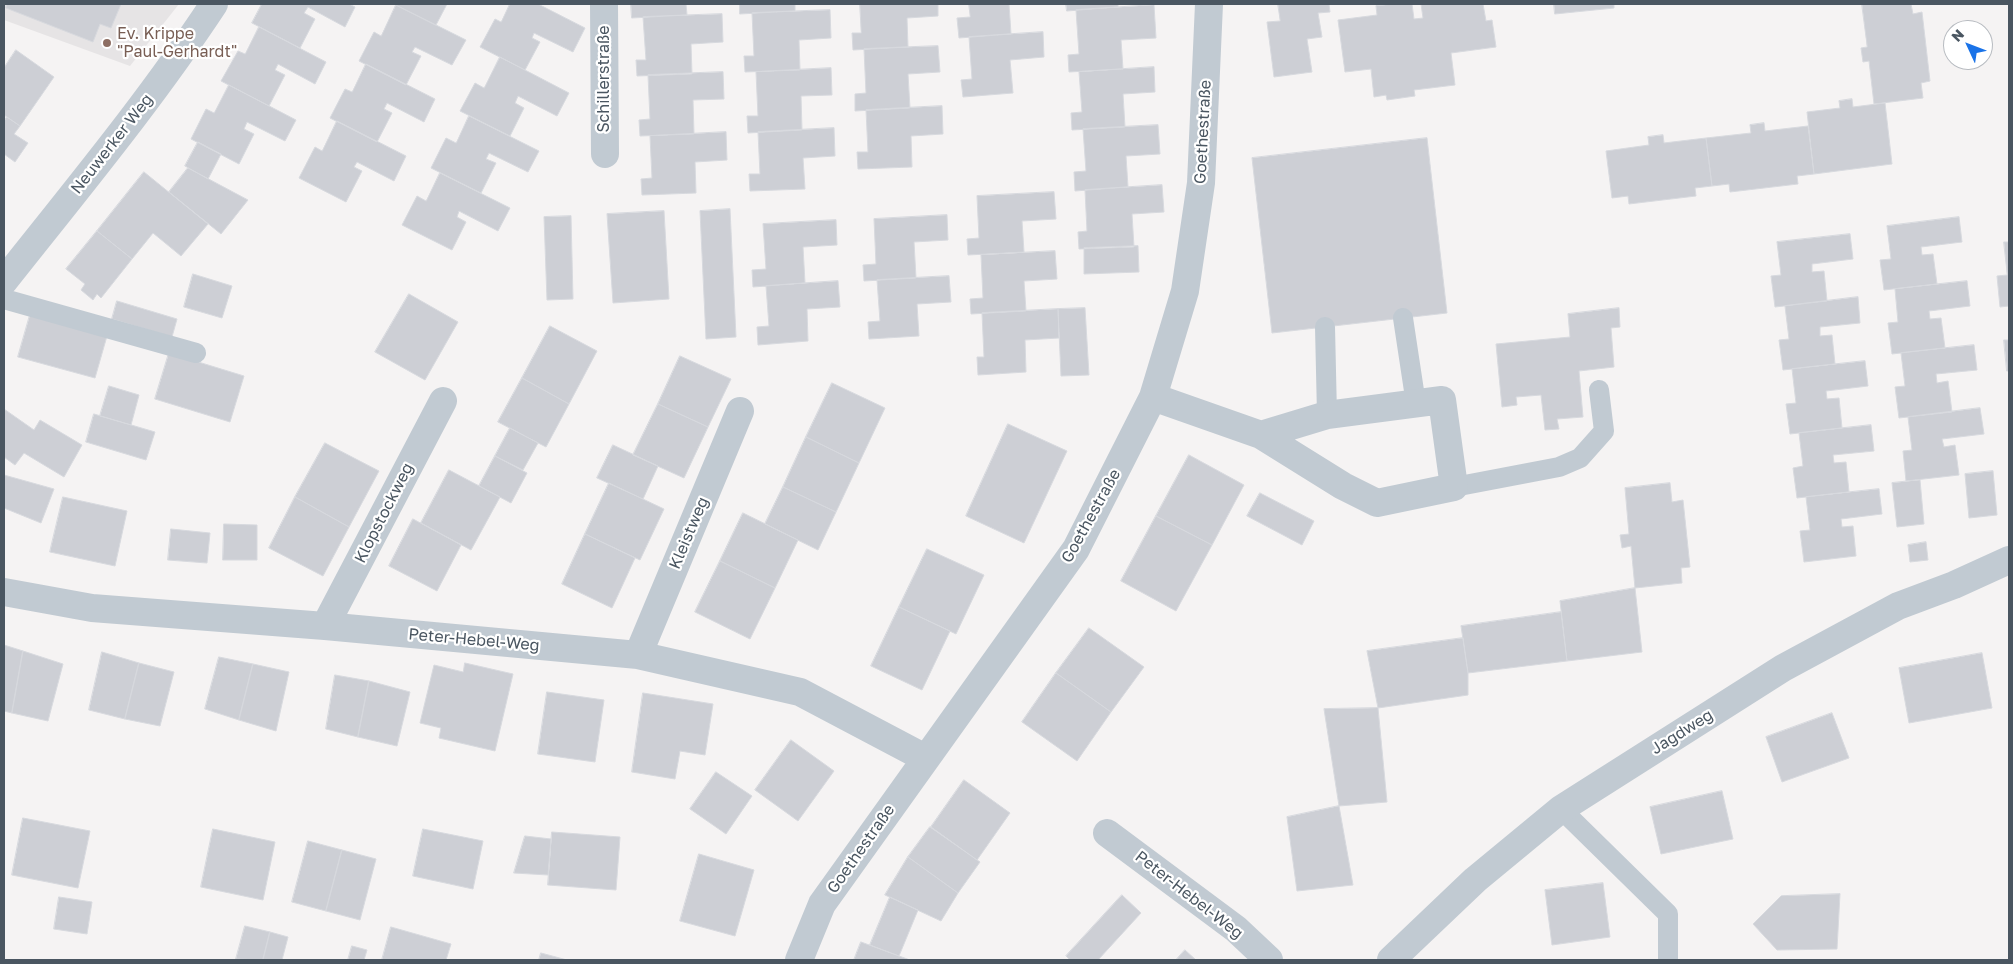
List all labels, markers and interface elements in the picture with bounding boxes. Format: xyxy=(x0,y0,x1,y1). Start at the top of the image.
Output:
north arrow xyxy=(1943,20,1993,70)
place label: Ev. Krippe "Paul-Gerhardt" xyxy=(117,24,237,62)
street label: Schillerstraße xyxy=(594,25,614,133)
text: N xyxy=(1948,25,1967,45)
marker: Ev. Krippe "Paul-Gerhardt" xyxy=(101,37,113,49)
street label: Goethestraße xyxy=(1191,79,1215,185)
street label: Neuwerker Weg xyxy=(67,90,157,198)
street label: Klopstockweg xyxy=(351,460,417,566)
street label: Goethestraße xyxy=(1057,466,1125,566)
street label: Kleistweg xyxy=(665,494,713,572)
street label: Peter-Hebel-Weg xyxy=(408,625,540,655)
street label: Jagdweg xyxy=(1647,705,1717,759)
street label: Goethestraße xyxy=(823,801,899,897)
street label: Peter-Hebel-Weg xyxy=(1131,847,1247,943)

